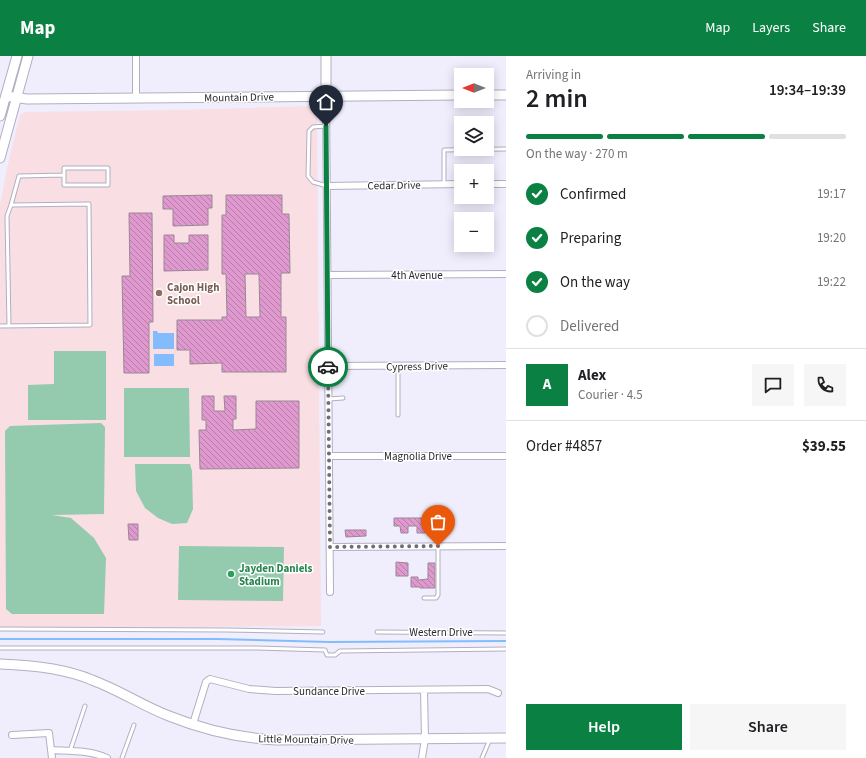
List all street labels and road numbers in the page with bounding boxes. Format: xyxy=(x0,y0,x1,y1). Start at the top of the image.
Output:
street label: Mountain Drive xyxy=(204,89,275,106)
street label: Cedar Drive xyxy=(367,178,421,193)
street label: 4th Avenue xyxy=(391,268,443,283)
street label: Cypress Drive xyxy=(386,358,449,375)
street label: Magnolia Drive xyxy=(384,449,453,464)
street label: Western Drive xyxy=(409,625,473,640)
street label: Sundance Drive xyxy=(293,684,365,699)
street label: Little Mountain Drive xyxy=(258,731,354,748)

